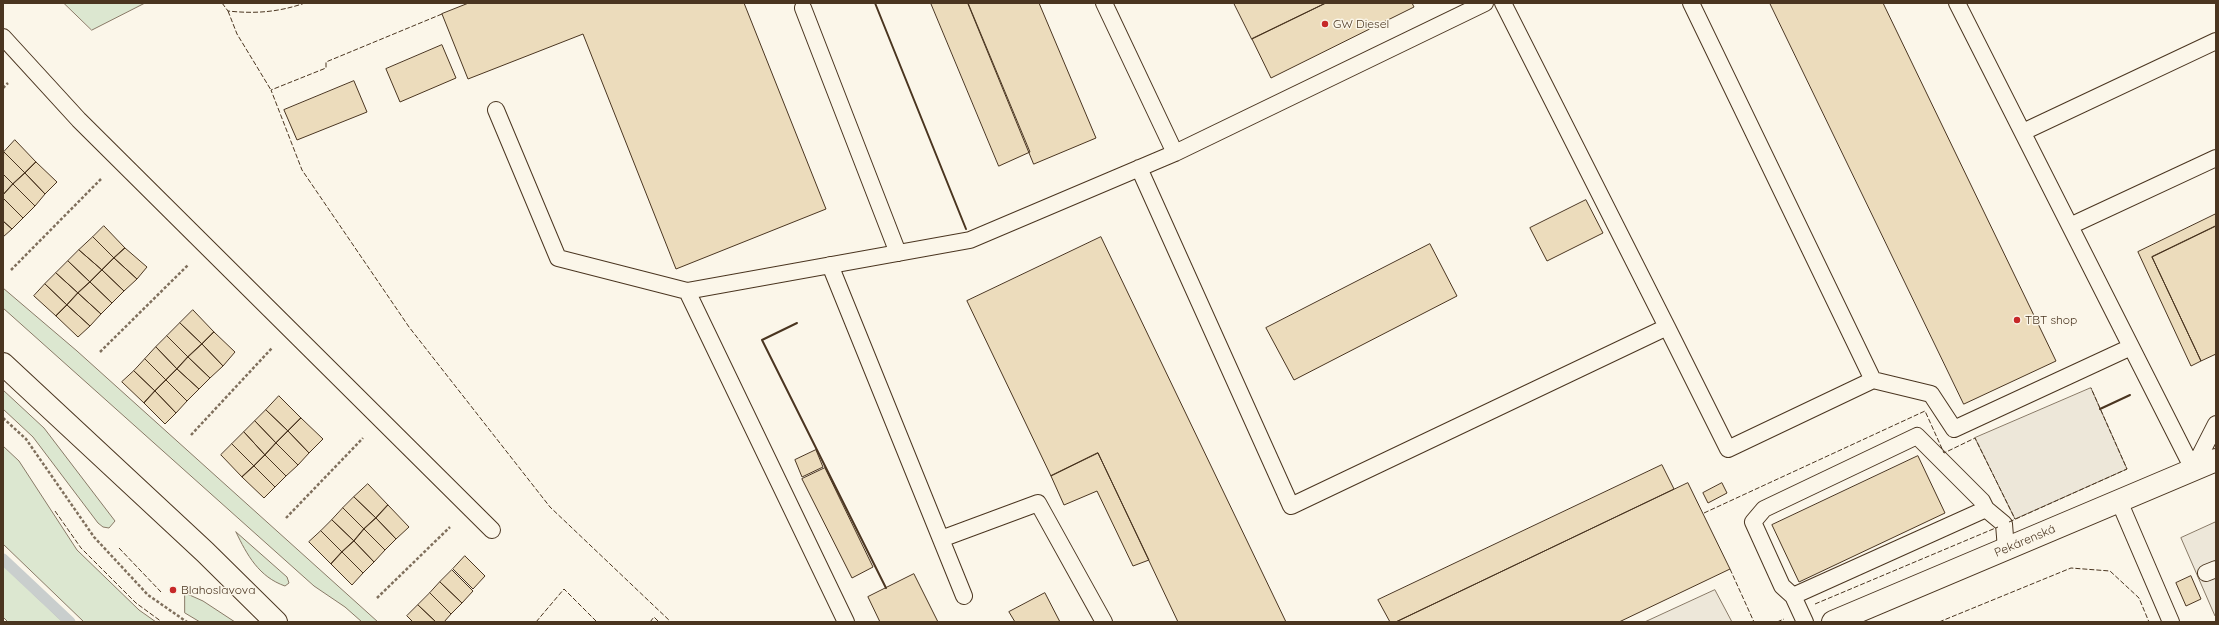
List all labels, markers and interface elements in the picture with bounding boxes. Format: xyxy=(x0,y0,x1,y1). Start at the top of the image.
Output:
place label: GW Diesel xyxy=(1333,17,1389,31)
marker: GW Diesel xyxy=(1320,19,1330,29)
place label: TBT shop xyxy=(2025,313,2077,327)
marker: TBT shop xyxy=(2012,315,2022,325)
street label: Pekárenská xyxy=(1992,522,2058,560)
place label: Blahoslavova xyxy=(181,583,255,597)
marker: Blahoslavova xyxy=(168,585,178,595)

